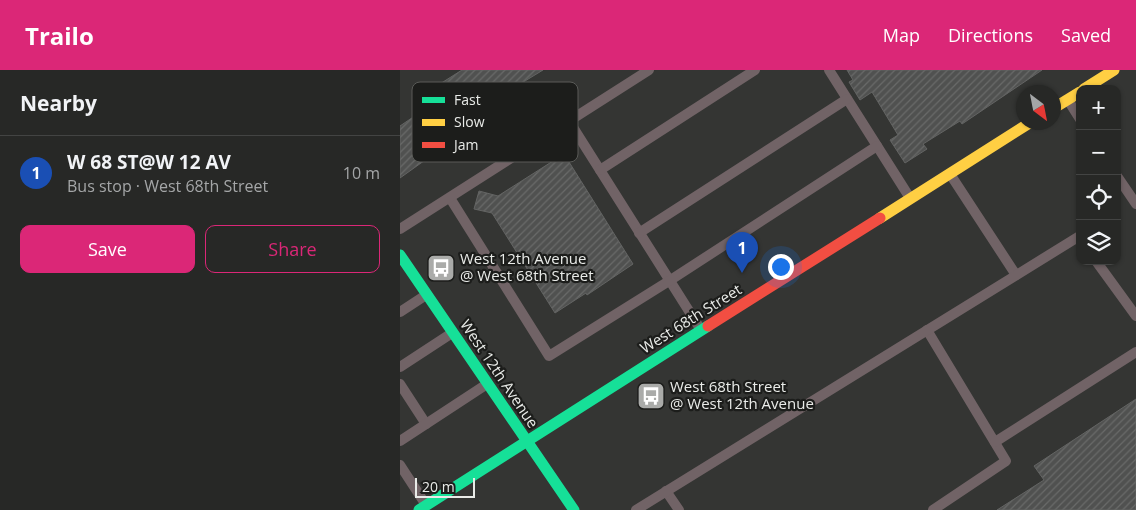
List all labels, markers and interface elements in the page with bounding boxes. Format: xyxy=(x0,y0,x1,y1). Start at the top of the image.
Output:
text: Trailo xyxy=(25,19,94,52)
text: Map xyxy=(883,23,920,47)
text: Directions xyxy=(948,23,1033,47)
text: Saved xyxy=(1061,23,1111,47)
legend xyxy=(412,82,578,162)
north arrow xyxy=(1016,85,1061,130)
map controls xyxy=(1076,85,1121,265)
button: + xyxy=(1076,85,1121,130)
text: Nearby xyxy=(20,89,97,117)
text: Fast xyxy=(454,90,481,109)
text: Slow xyxy=(454,112,485,131)
button: − xyxy=(1076,130,1121,175)
text: Jam xyxy=(452,135,479,154)
text: W 68 ST@W 12 AV xyxy=(67,149,231,175)
text: 1 xyxy=(31,162,41,184)
text: 10 m xyxy=(343,162,380,184)
text: Bus stop · West 68th Street xyxy=(67,175,268,197)
button: locate xyxy=(1076,175,1121,220)
button: layers xyxy=(1076,220,1121,265)
button: Save xyxy=(20,225,195,273)
button: Share xyxy=(205,225,380,273)
pin: 1 xyxy=(726,232,758,273)
place label: West 12th Avenue @ West 68th Street xyxy=(460,248,594,285)
bus stop icon: West 12th Avenue @ West 68th Street xyxy=(426,253,456,283)
your location xyxy=(768,254,794,280)
street label: West 68th Street xyxy=(636,279,745,357)
street label: West 12th Avenue xyxy=(456,315,543,431)
place label: West 68th Street @ West 12th Avenue xyxy=(670,376,814,413)
bus stop icon: West 68th Street @ West 12th Avenue xyxy=(636,381,666,411)
scale bar xyxy=(415,475,475,498)
text: 20 m xyxy=(422,477,455,496)

